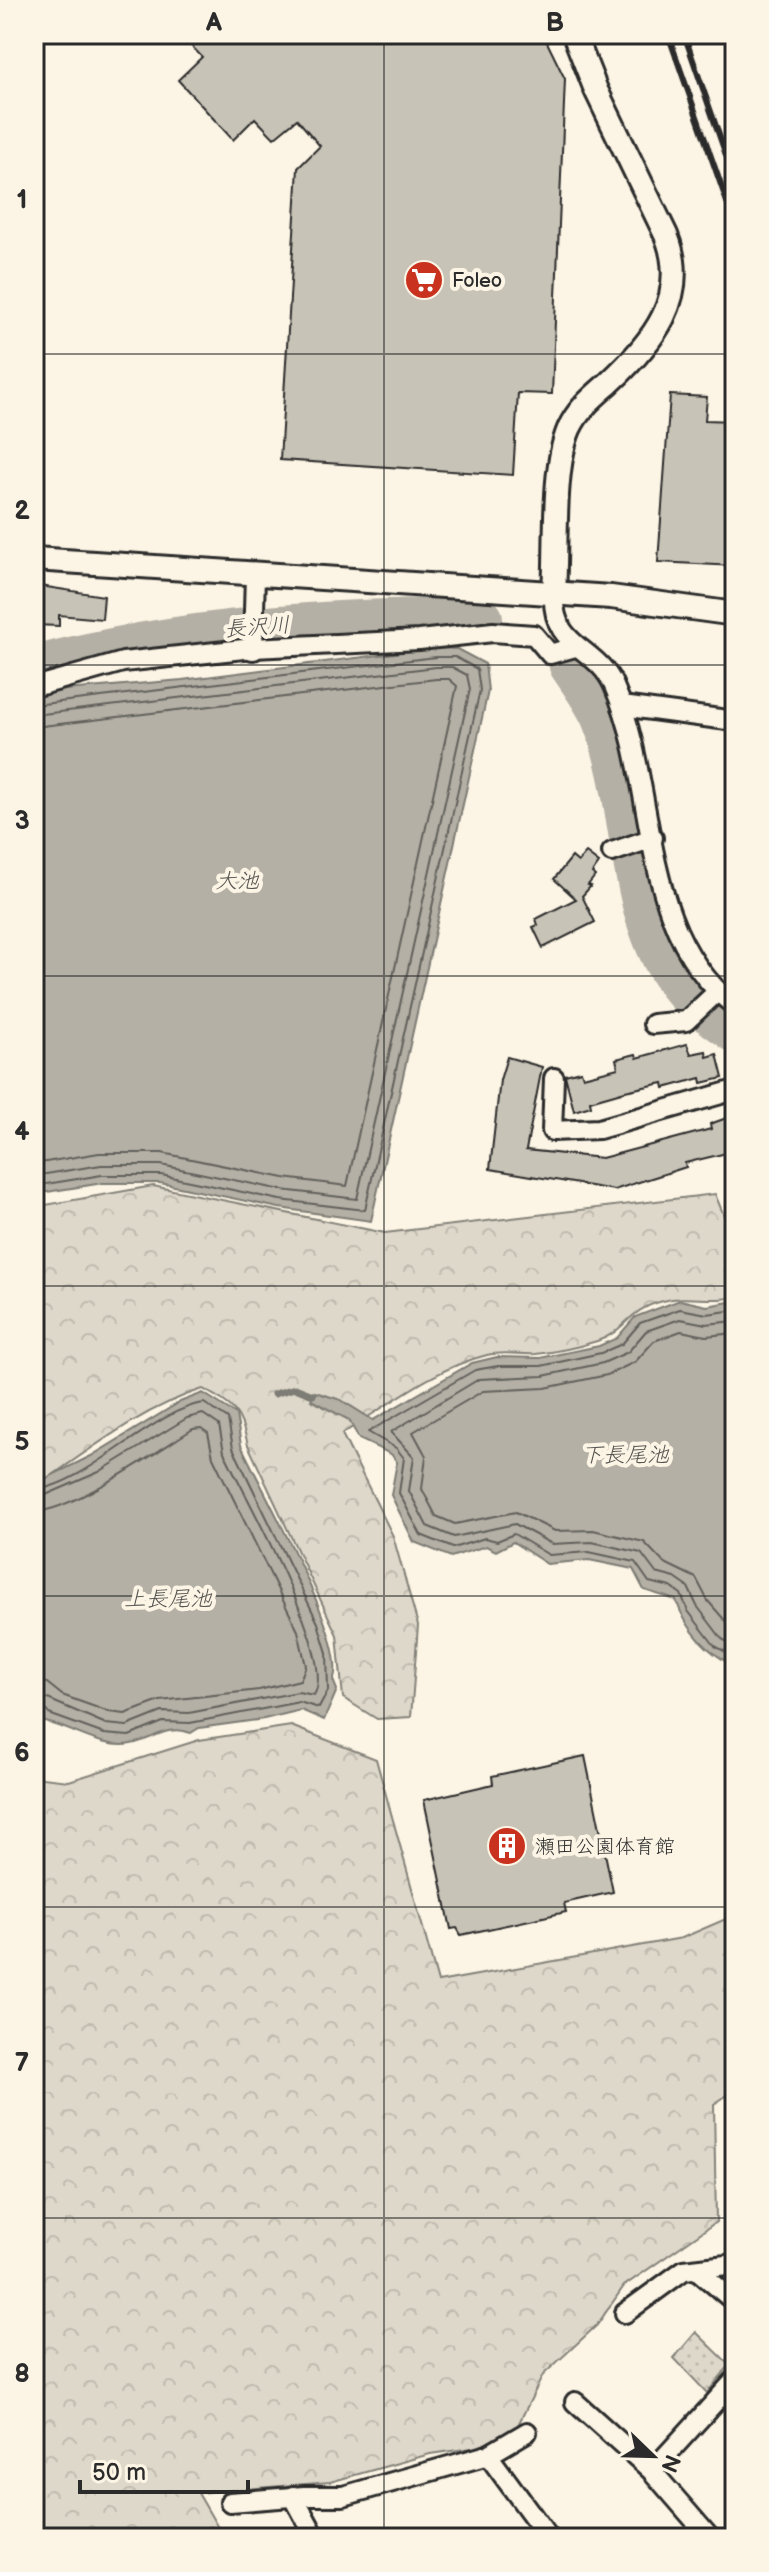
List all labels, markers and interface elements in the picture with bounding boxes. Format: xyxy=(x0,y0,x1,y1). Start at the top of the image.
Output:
text: A xyxy=(205,8,222,39)
text: B xyxy=(546,8,564,39)
text: 1 xyxy=(17,185,27,216)
supermarket icon: Foleo xyxy=(403,259,445,301)
place label: Foleo xyxy=(452,269,502,293)
text: 2 xyxy=(14,496,30,527)
water label: 長沢川 xyxy=(223,612,291,643)
text: 3 xyxy=(14,806,30,837)
water label: 大池 xyxy=(215,868,260,895)
text: 4 xyxy=(14,1117,30,1148)
text: 5 xyxy=(14,1427,30,1458)
water label: 下長尾池 xyxy=(581,1442,670,1469)
water label: 上長尾池 xyxy=(124,1586,213,1613)
text: 6 xyxy=(14,1738,30,1769)
building icon: 瀬田公園体育館 xyxy=(486,1825,528,1867)
place label: 瀬田公園体育館 xyxy=(535,1835,675,1859)
text: 7 xyxy=(15,2048,29,2079)
text: 8 xyxy=(14,2359,30,2390)
north arrow xyxy=(613,2416,693,2496)
scale bar xyxy=(80,2444,248,2494)
text: N xyxy=(654,2450,686,2476)
text: 50 m xyxy=(92,2458,146,2487)

